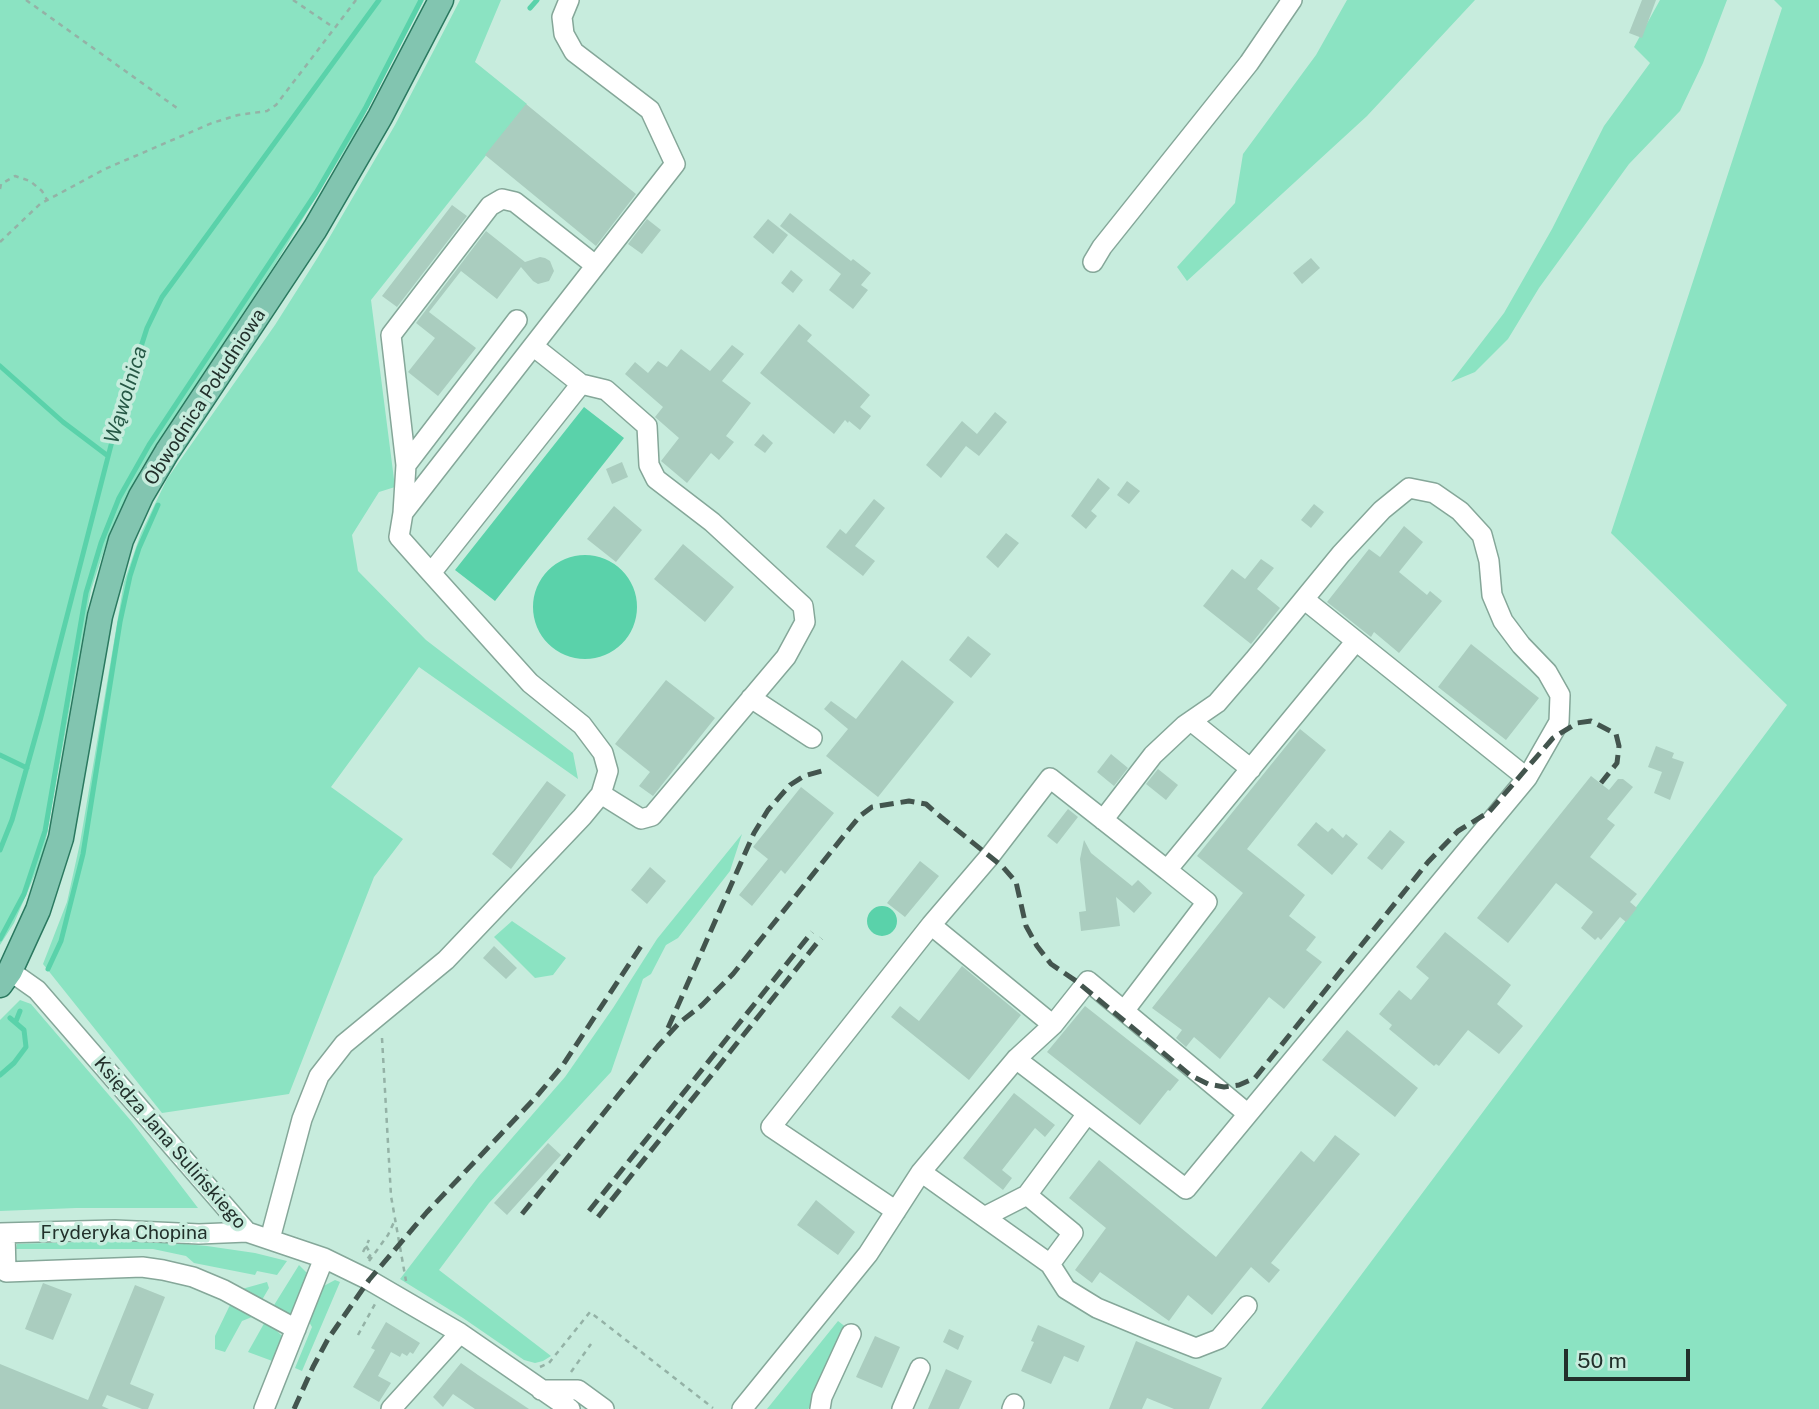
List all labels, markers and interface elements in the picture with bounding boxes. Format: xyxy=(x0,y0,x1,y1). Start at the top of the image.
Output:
street label: Obwodnica Południowa xyxy=(139,305,271,489)
water label: Wąwolnica xyxy=(99,343,153,447)
street label: Księdza Jana Sulińskiego xyxy=(89,1052,251,1234)
street label: Fryderyka Chopina xyxy=(41,1222,207,1244)
scale bar xyxy=(1567,1336,1693,1380)
text: 50 m xyxy=(1577,1348,1627,1373)

